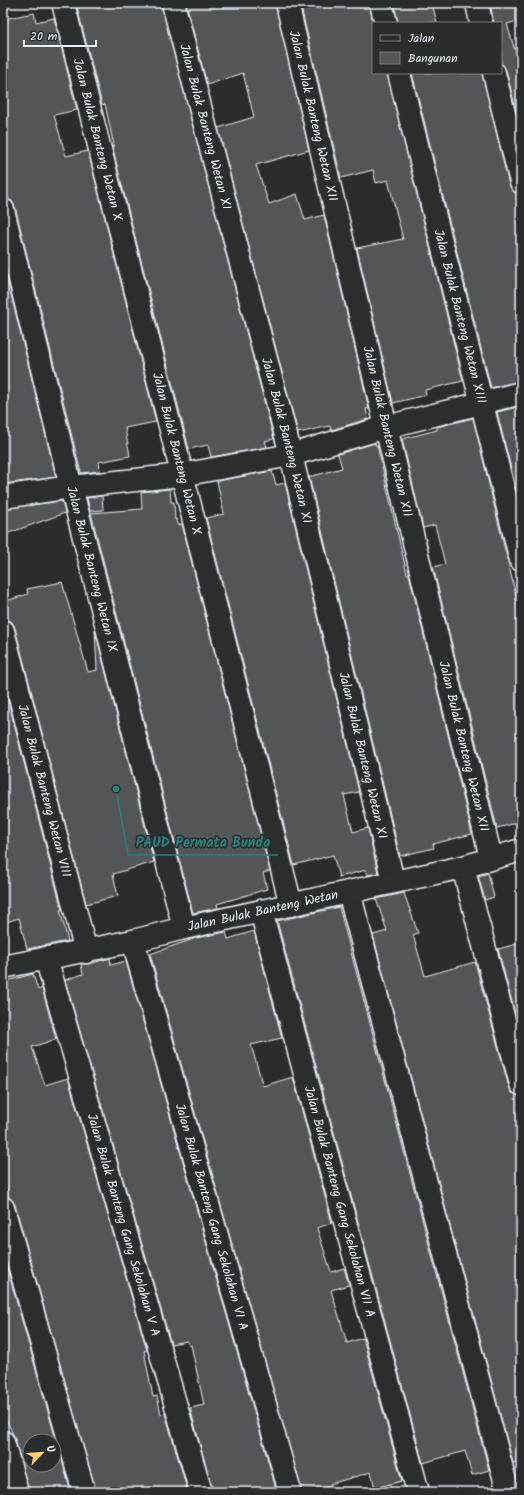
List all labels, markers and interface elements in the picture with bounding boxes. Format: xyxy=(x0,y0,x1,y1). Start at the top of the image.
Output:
scale bar xyxy=(24,22,96,48)
legend xyxy=(372,22,502,74)
text: 20 m xyxy=(30,27,58,46)
street label: Jalan Bulak Banteng Wetan XII xyxy=(283,28,343,204)
text: Jalan xyxy=(408,29,434,48)
street label: Jalan Bulak Banteng Wetan XI xyxy=(174,42,237,212)
text: Bangunan xyxy=(408,49,458,68)
street label: Jalan Bulak Banteng Wetan X xyxy=(67,56,128,224)
street label: Jalan Bulak Banteng Wetan XIII xyxy=(428,227,492,406)
street label: Jalan Bulak Banteng Wetan XII xyxy=(357,344,418,519)
street label: Jalan Bulak Banteng Wetan XI xyxy=(255,355,318,526)
street label: Jalan Bulak Banteng Wetan X xyxy=(146,370,208,538)
street label: Jalan Bulak Banteng Wetan IX xyxy=(61,484,124,655)
street label: Jalan Bulak Banteng Wetan XII xyxy=(433,659,495,834)
street label: Jalan Bulak Banteng Wetan XI xyxy=(333,670,393,841)
street label: Jalan Bulak Banteng Wetan VIII xyxy=(12,702,77,879)
callout: PAUD Permata Bunda xyxy=(128,829,278,855)
text: PAUD Permata Bunda xyxy=(136,832,270,854)
street label: Jalan Bulak Banteng Wetan xyxy=(186,884,340,937)
street label: Jalan Bulak Banteng Gang Sekolahan VII A xyxy=(298,1083,381,1320)
street label: Jalan Bulak Banteng Gang Sekolahan VI A xyxy=(169,1101,254,1333)
street label: Jalan Bulak Banteng Gang Sekolahan V A xyxy=(81,1111,166,1339)
north arrow xyxy=(22,1433,62,1473)
text: U xyxy=(41,1442,60,1456)

